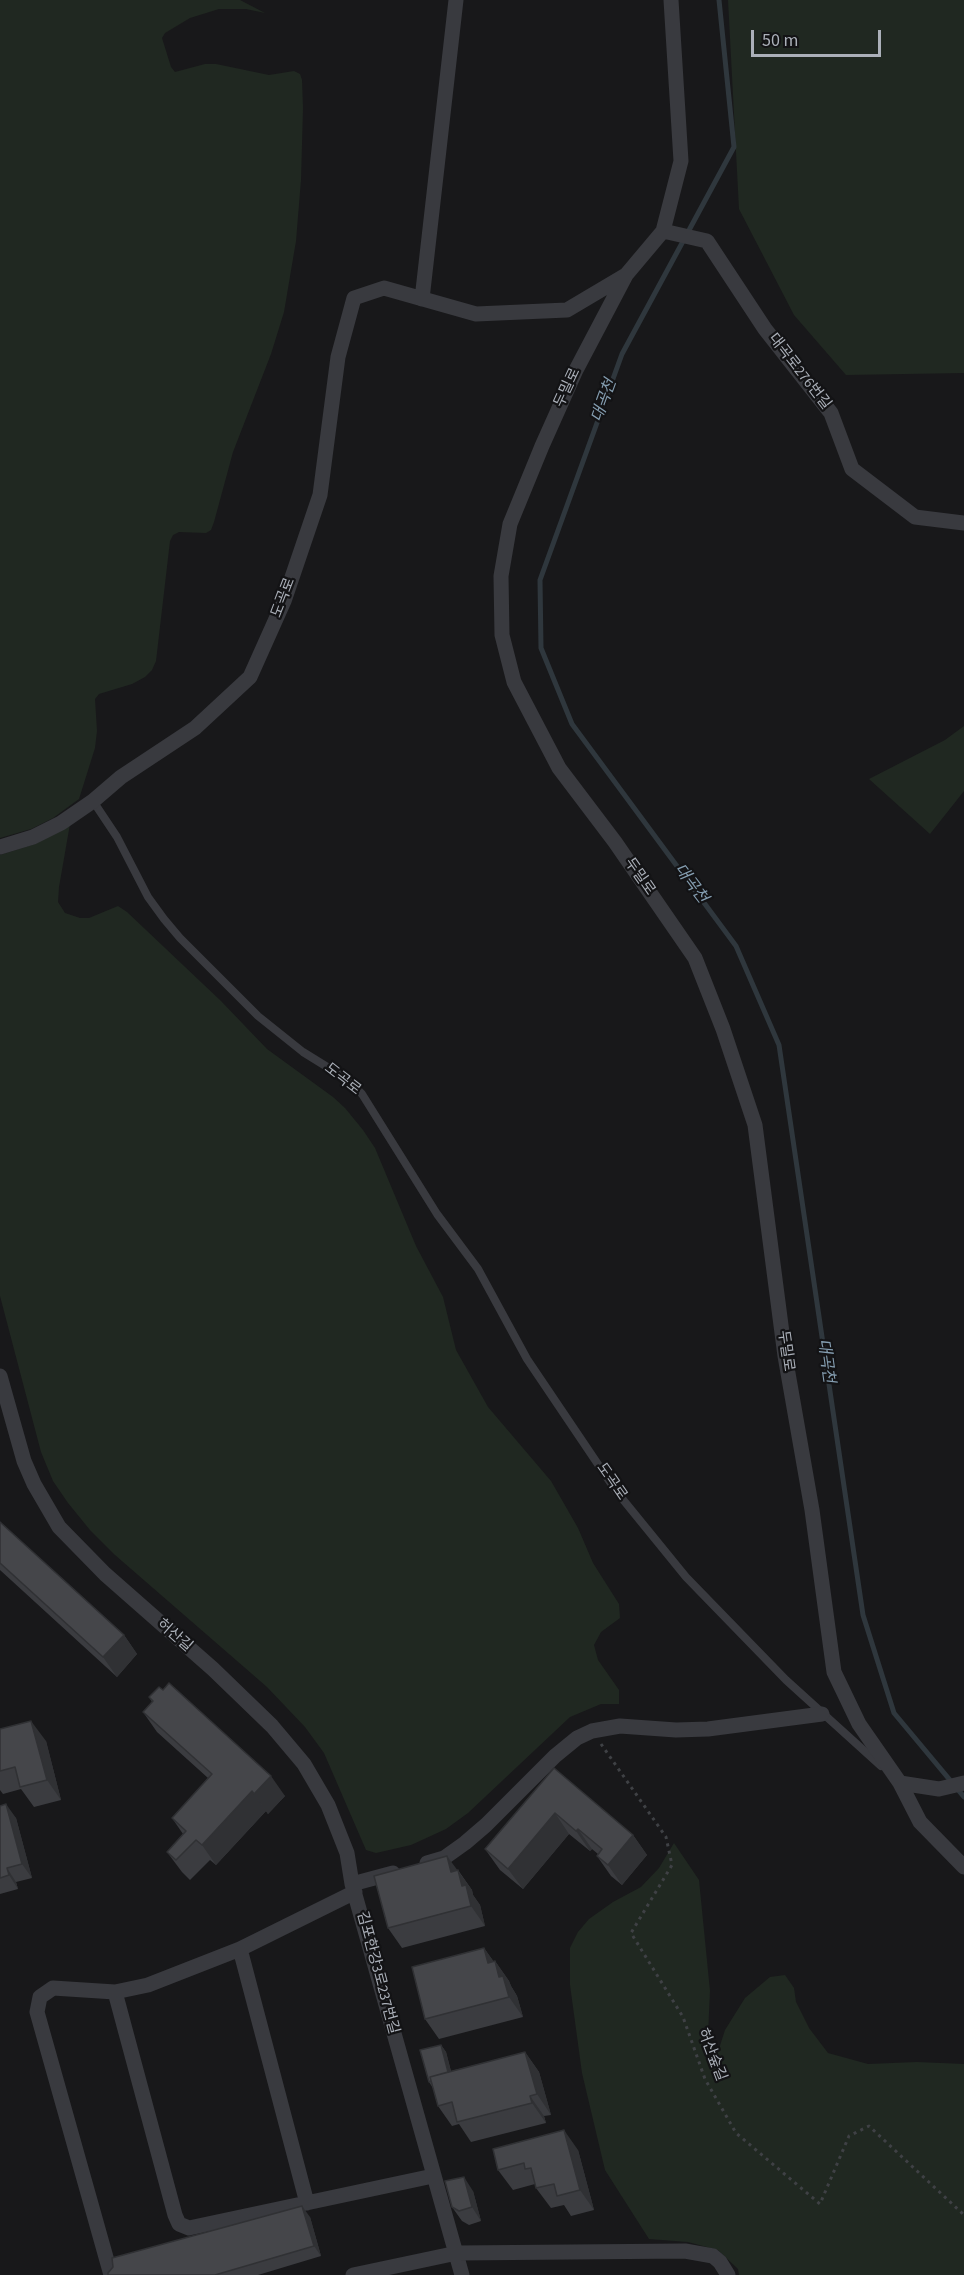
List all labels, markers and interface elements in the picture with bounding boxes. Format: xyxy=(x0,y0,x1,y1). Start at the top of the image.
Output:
scale bar xyxy=(754,18,884,56)
text: 50 m xyxy=(762,28,798,53)
street label: 대곡로276번길 xyxy=(764,330,834,414)
street label: 두밀로 xyxy=(551,365,585,411)
water label: 대곡천 xyxy=(588,377,622,425)
street label: 도곡로 xyxy=(268,575,300,621)
street label: 두밀로 xyxy=(620,855,658,899)
water label: 대곡천 xyxy=(669,861,711,907)
street label: 도곡로 xyxy=(320,1060,364,1100)
street label: 두밀로 xyxy=(773,1329,797,1373)
water label: 대곡천 xyxy=(812,1338,838,1384)
street label: 도곡로 xyxy=(592,1460,630,1504)
street label: 허산길 xyxy=(152,1616,196,1656)
street label: 김포한강3로237번길 xyxy=(352,1910,402,2036)
street label: 허산숲길 xyxy=(693,2026,729,2084)

